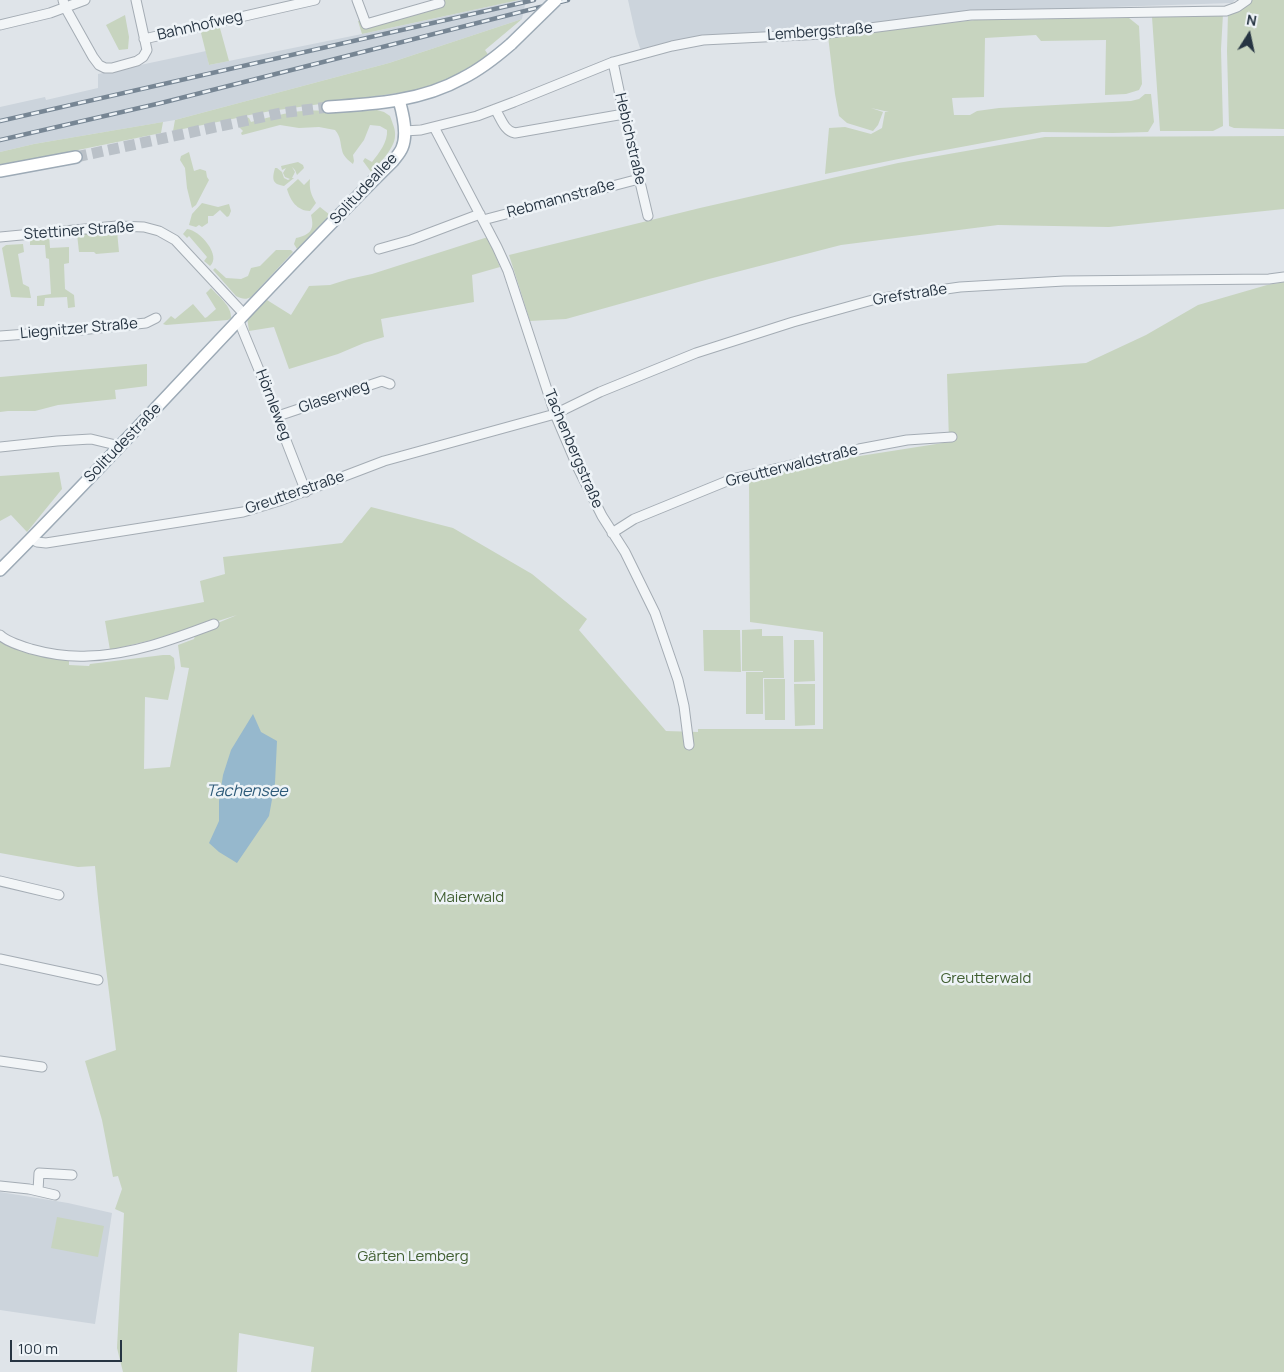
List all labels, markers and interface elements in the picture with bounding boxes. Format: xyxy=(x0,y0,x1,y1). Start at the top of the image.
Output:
street label: Bahnhofweg xyxy=(155,7,245,45)
north arrow xyxy=(1224,10,1274,60)
text: N xyxy=(1245,10,1258,30)
street label: Lembergstraße xyxy=(767,19,873,45)
street label: Hebichstraße xyxy=(611,91,649,187)
street label: Solitudeallee xyxy=(327,150,401,228)
street label: Rebmannstraße xyxy=(505,176,617,222)
street label: Stettiner Straße xyxy=(23,218,135,244)
street label: Grefstraße xyxy=(872,280,948,310)
street label: Liegnitzer Straße xyxy=(19,315,139,343)
street label: Hörnleweg xyxy=(251,367,295,443)
street label: Glaserweg xyxy=(296,377,372,417)
street label: Tachenbergstraße xyxy=(540,387,606,511)
street label: Solitudestraße xyxy=(81,400,165,486)
street label: Greutterwaldstraße xyxy=(724,441,860,491)
street label: Greutterstraße xyxy=(243,468,347,518)
water label: Tachensee xyxy=(206,782,288,802)
park label: Maierwald xyxy=(434,889,504,907)
park label: Greutterwald xyxy=(941,970,1031,988)
park label: Gärten Lemberg xyxy=(357,1248,469,1266)
scale bar xyxy=(12,1330,125,1362)
text: 100 m xyxy=(18,1338,58,1359)

